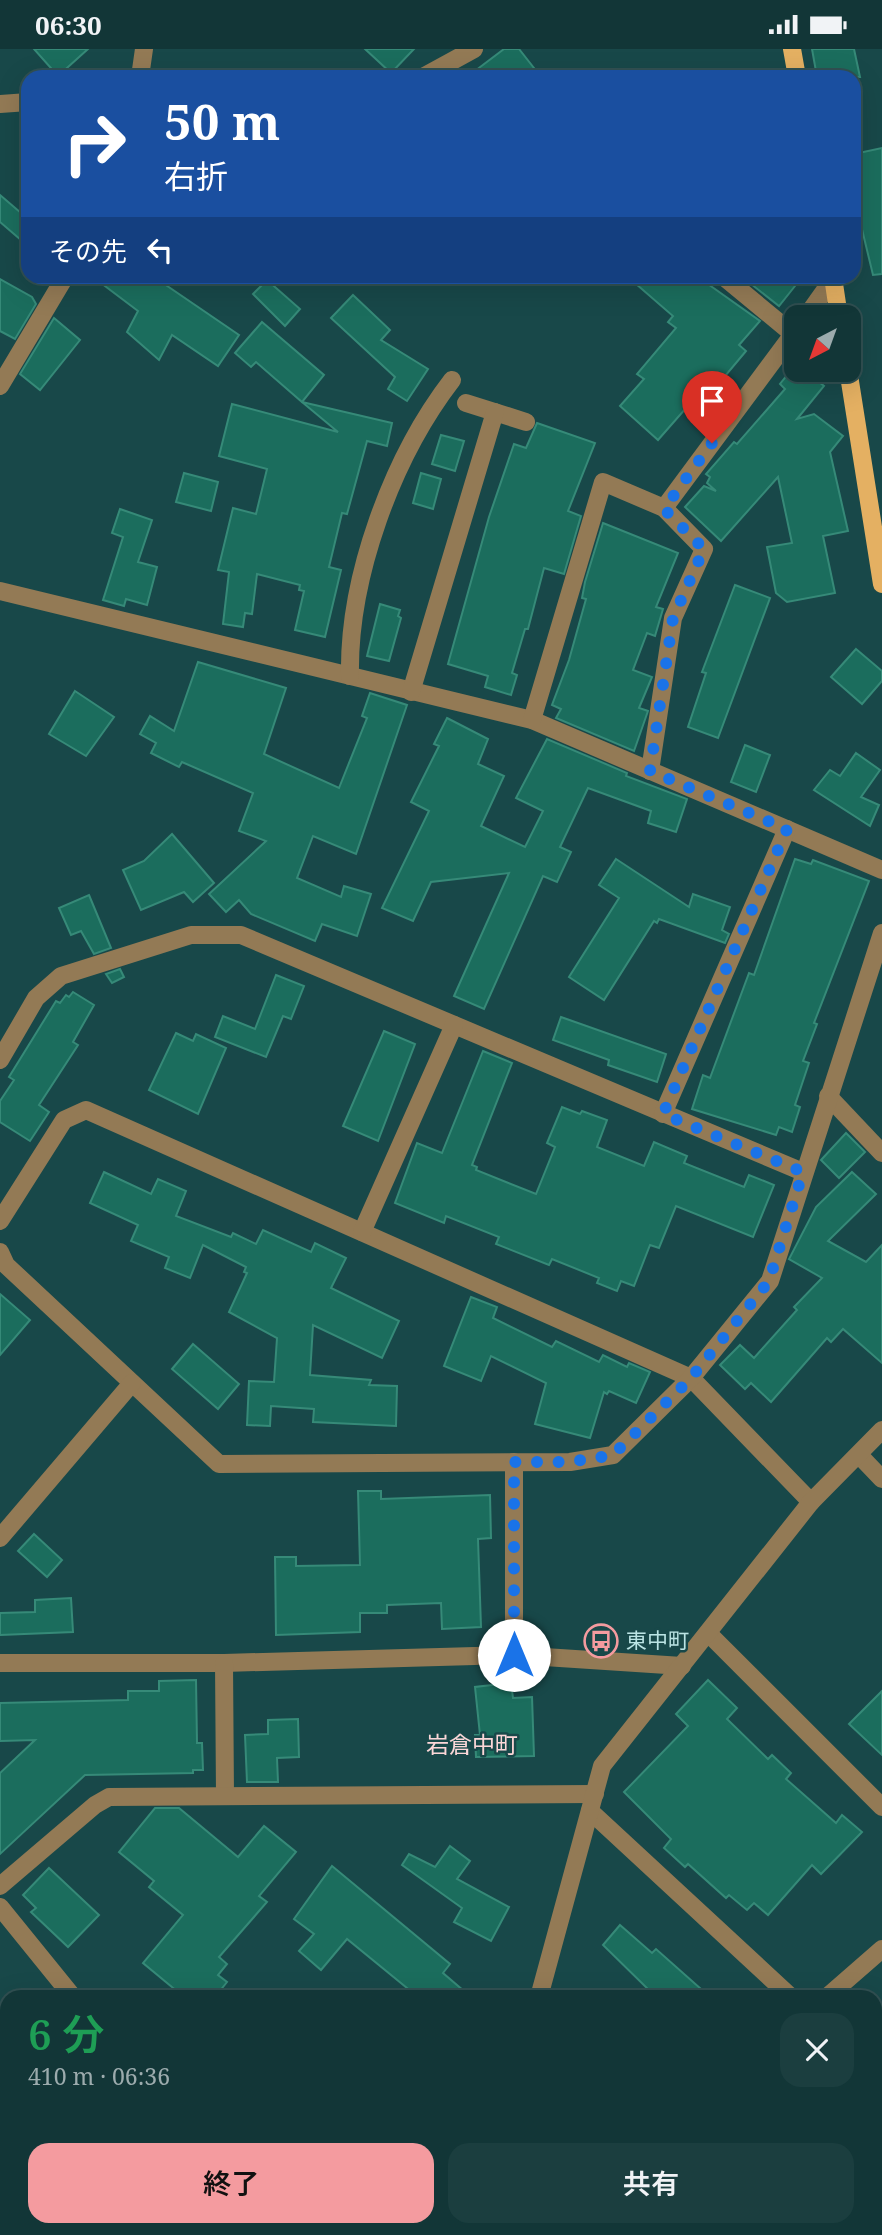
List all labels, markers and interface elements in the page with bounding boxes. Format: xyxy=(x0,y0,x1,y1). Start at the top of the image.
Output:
text: 06:30 xyxy=(35,7,102,43)
text: 50 m xyxy=(164,88,280,154)
icon: right xyxy=(49,98,140,189)
text: 右折 xyxy=(164,154,228,197)
icon: left xyxy=(141,231,179,269)
text: その先 xyxy=(49,233,127,269)
north arrow xyxy=(784,305,861,381)
map controls xyxy=(784,305,861,382)
pin xyxy=(682,371,742,443)
icon: arrive xyxy=(693,382,731,420)
position arrow xyxy=(477,1618,551,1692)
bus stop icon: 東中町 xyxy=(582,1622,620,1660)
place label: 東中町 xyxy=(626,1626,689,1654)
district label: 岩倉中町 xyxy=(426,1728,518,1760)
text: 6 分 xyxy=(28,2005,105,2062)
button: close xyxy=(780,2013,854,2087)
text: 410 m · 06:36 xyxy=(28,2060,170,2092)
button: 終了 xyxy=(28,2143,434,2223)
button: 共有 xyxy=(448,2143,854,2223)

